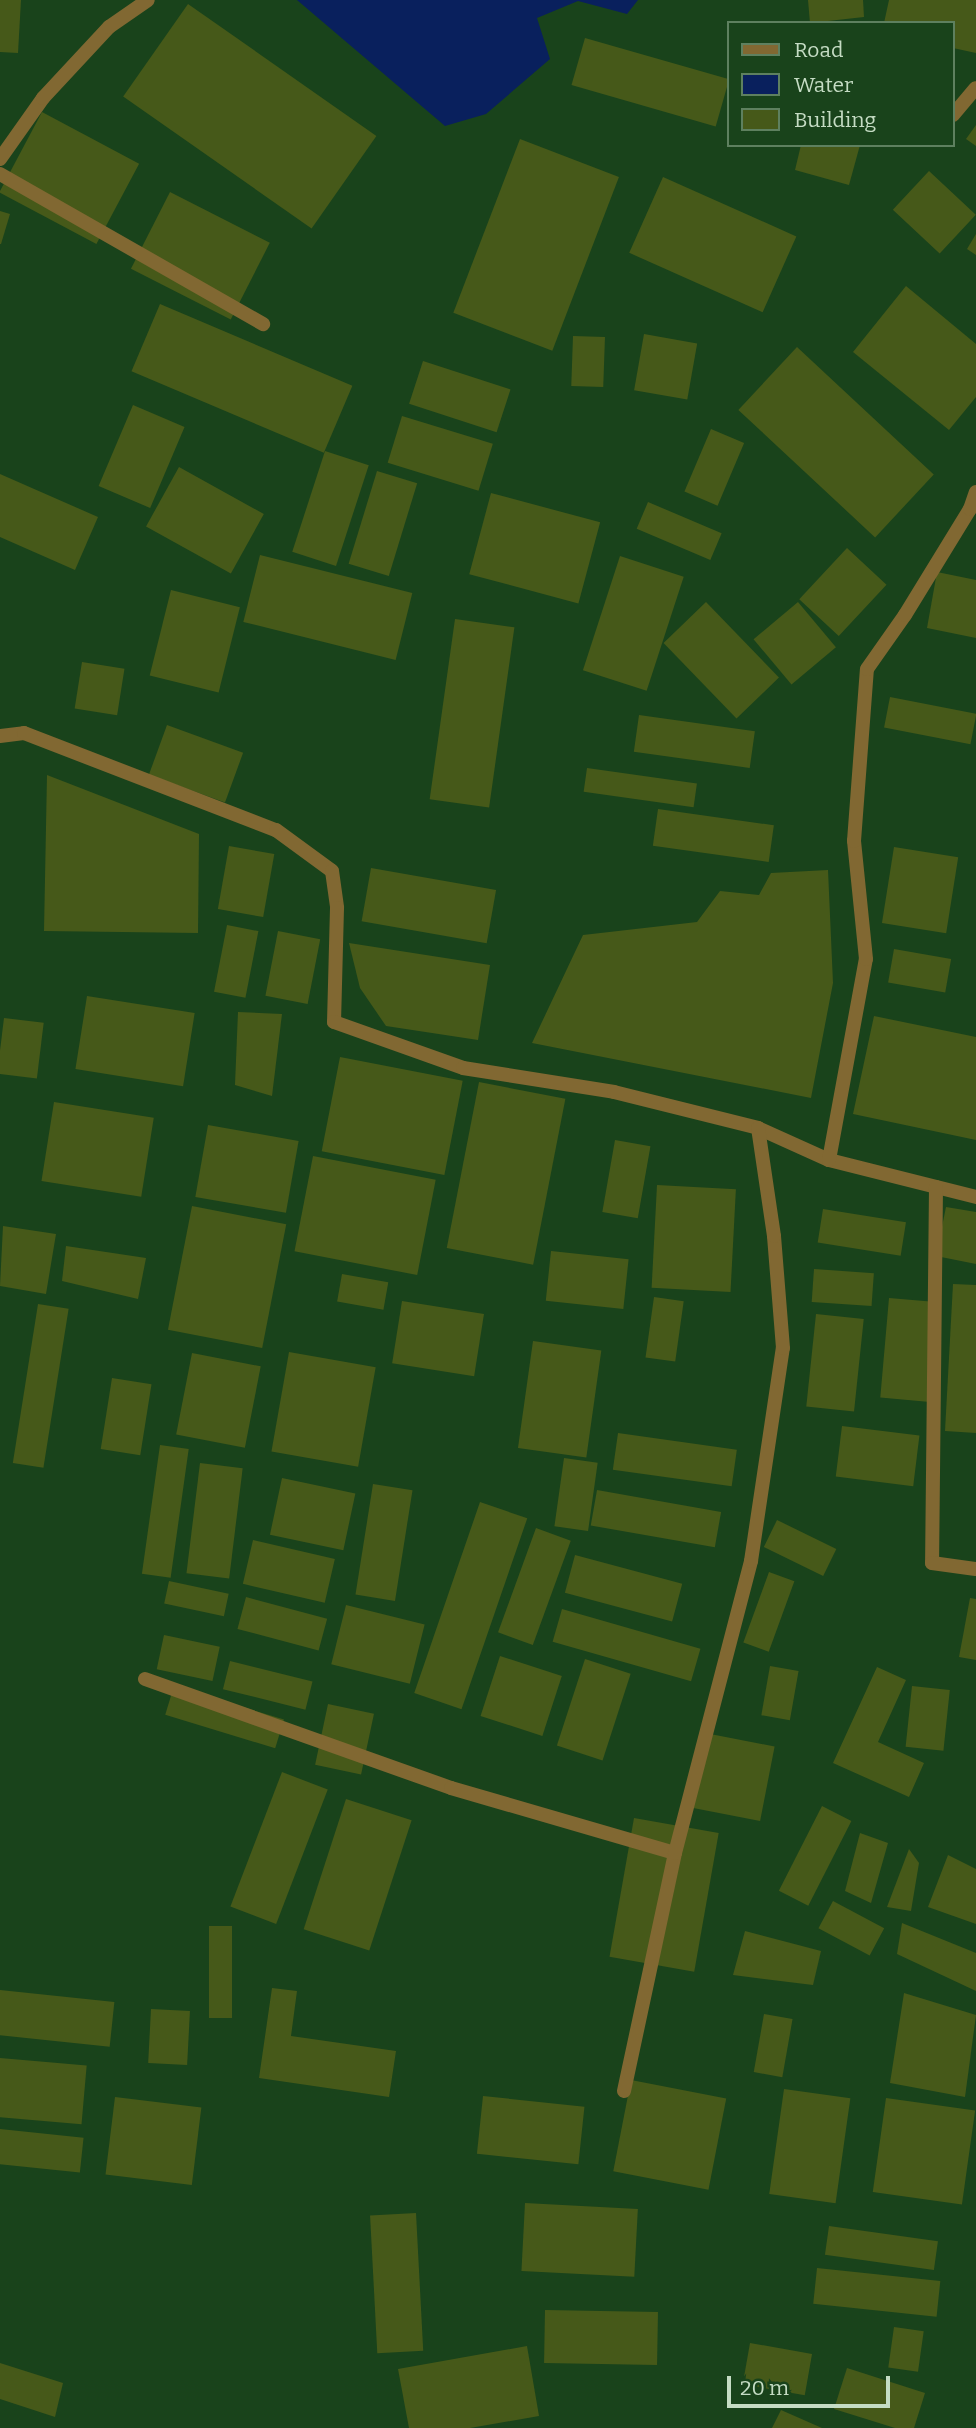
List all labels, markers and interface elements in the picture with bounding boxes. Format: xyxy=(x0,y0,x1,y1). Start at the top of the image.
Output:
legend xyxy=(727,21,955,147)
text: Road xyxy=(794,37,843,63)
text: Water xyxy=(794,72,853,98)
text: Building xyxy=(794,107,876,133)
scale bar xyxy=(731,2362,894,2406)
text: 20 m xyxy=(740,2375,789,2401)

